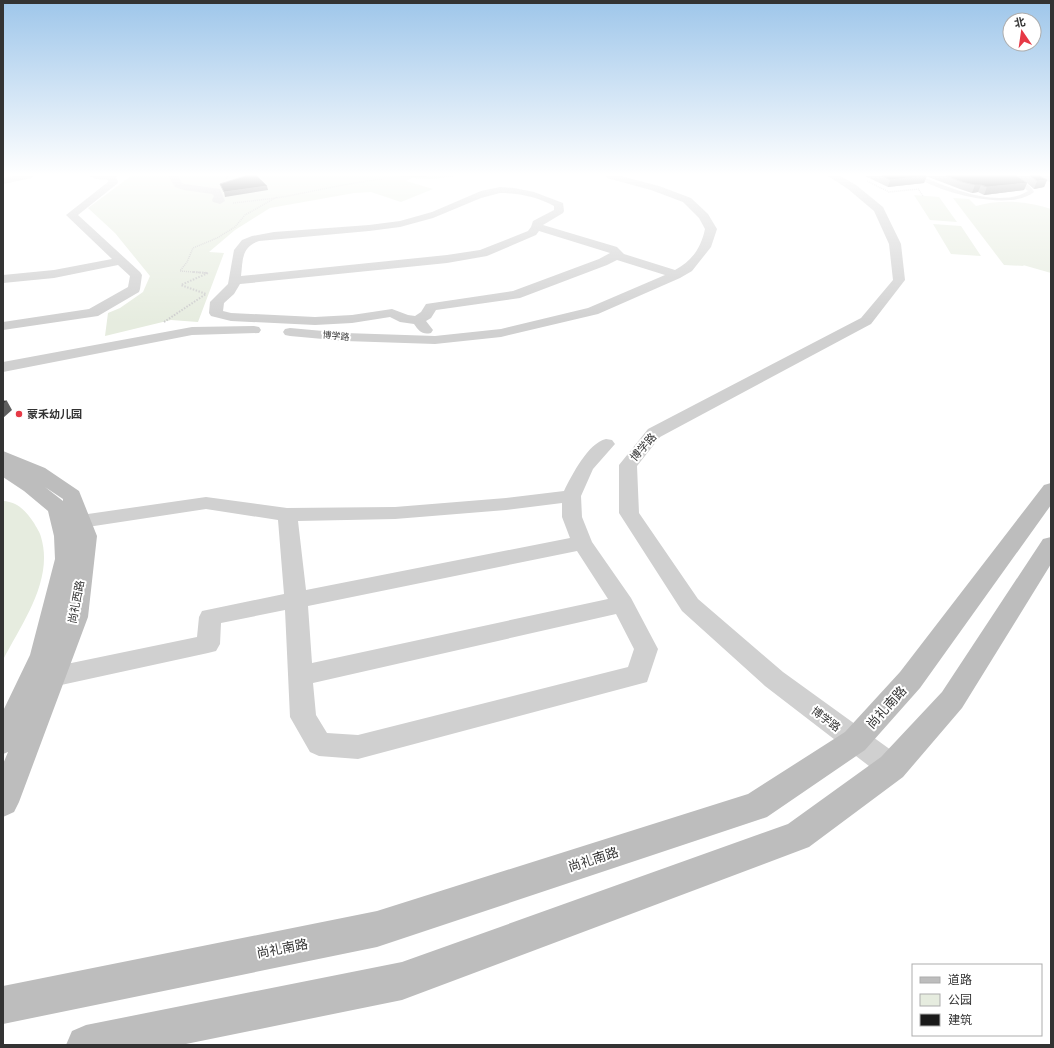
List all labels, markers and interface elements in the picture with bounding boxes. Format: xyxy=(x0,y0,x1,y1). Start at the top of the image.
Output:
north arrow xyxy=(1002,12,1042,52)
text: 北 xyxy=(1013,14,1027,30)
street label: 博学路 xyxy=(322,329,350,342)
place label: 蒙禾幼儿园 xyxy=(27,407,82,421)
marker: 蒙禾幼儿园 xyxy=(14,409,24,419)
street label: 博学路 xyxy=(627,430,659,464)
street label: 尚礼西路 xyxy=(65,579,87,625)
street label: 尚礼南路 xyxy=(863,682,909,732)
street label: 博学路 xyxy=(809,703,843,735)
street label: 尚礼南路 xyxy=(566,843,620,875)
street label: 尚礼南路 xyxy=(255,935,309,961)
legend xyxy=(912,964,1042,1036)
text: 道路 xyxy=(948,972,972,987)
text: 公园 xyxy=(948,992,972,1007)
text: 建筑 xyxy=(948,1012,972,1027)

